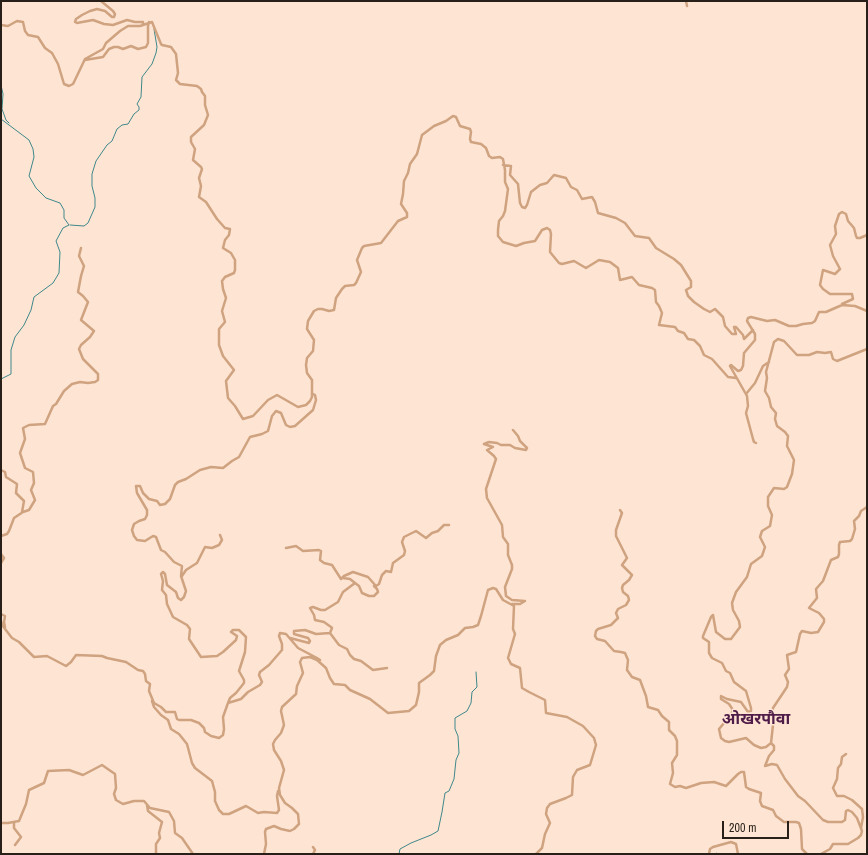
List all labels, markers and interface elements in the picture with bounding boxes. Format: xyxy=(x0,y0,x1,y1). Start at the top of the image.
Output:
district label: ओखरपौवा xyxy=(722,710,790,730)
scale bar xyxy=(724,813,791,839)
text: 200 m xyxy=(729,820,756,836)

